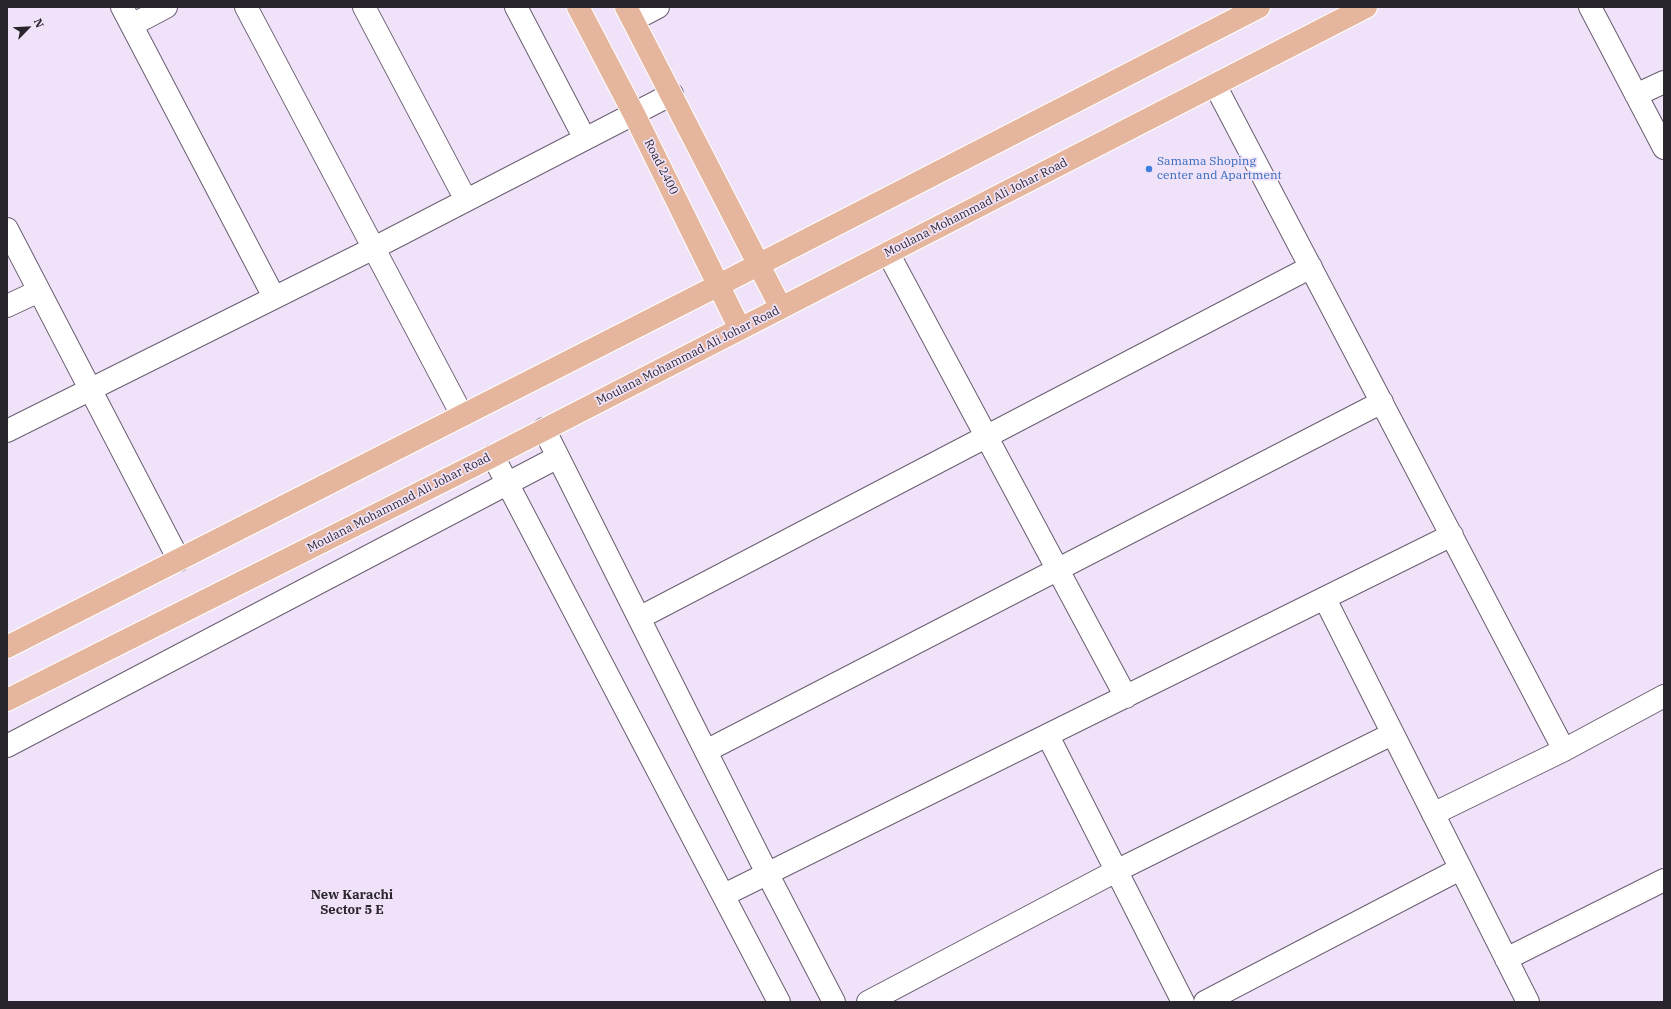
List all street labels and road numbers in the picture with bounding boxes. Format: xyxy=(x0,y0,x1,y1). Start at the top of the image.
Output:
street label: Road 2400 xyxy=(641,137,681,197)
street label: Moulana Mohammad Ali Johar Road xyxy=(882,155,1070,261)
street label: Moulana Mohammad Ali Johar Road xyxy=(594,303,782,409)
street label: Moulana Mohammad Ali Johar Road xyxy=(305,450,493,556)

